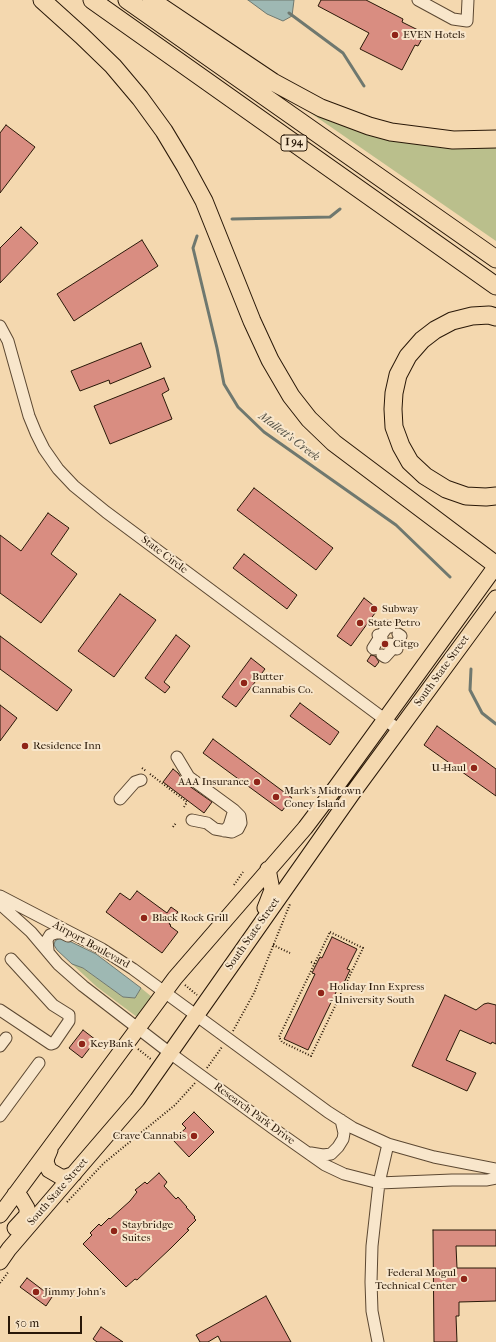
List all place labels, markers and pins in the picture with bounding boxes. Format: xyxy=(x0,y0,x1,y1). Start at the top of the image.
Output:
place label: EVEN Hotels xyxy=(403,28,465,42)
marker: EVEN Hotels xyxy=(390,30,400,40)
place label: Subway xyxy=(382,602,418,616)
marker: Subway xyxy=(369,604,379,614)
place label: State Petro xyxy=(368,616,420,630)
marker: State Petro xyxy=(355,618,365,628)
place label: Citgo xyxy=(393,637,419,651)
marker: Citgo xyxy=(380,639,390,649)
place label: Butter Cannabis Co. xyxy=(252,670,313,696)
marker: Butter Cannabis Co. xyxy=(239,678,249,688)
place label: Residence Inn xyxy=(33,739,101,753)
marker: Residence Inn xyxy=(20,741,30,751)
place label: U-Haul xyxy=(432,761,466,775)
marker: U-Haul xyxy=(469,763,479,773)
place label: AAA Insurance xyxy=(178,775,249,789)
marker: AAA Insurance xyxy=(252,777,262,787)
place label: Mark's Midtown Coney Island xyxy=(284,784,361,810)
marker: Mark's Midtown Coney Island xyxy=(271,792,281,802)
place label: Black Rock Grill xyxy=(152,911,228,925)
marker: Black Rock Grill xyxy=(139,913,149,923)
place label: Holiday Inn Express - University South xyxy=(329,980,424,1006)
marker: Holiday Inn Express - University South xyxy=(316,988,326,998)
place label: KeyBank xyxy=(90,1037,133,1051)
marker: KeyBank xyxy=(77,1039,87,1049)
place label: Crave Cannabis xyxy=(113,1129,186,1143)
marker: Crave Cannabis xyxy=(189,1131,199,1141)
place label: Staybridge Suites xyxy=(122,1218,173,1244)
marker: Staybridge Suites xyxy=(109,1226,119,1236)
place label: Federal Mogul Technical Center xyxy=(375,1266,456,1292)
marker: Federal Mogul Technical Center xyxy=(459,1274,469,1284)
place label: Jimmy John's xyxy=(44,1285,106,1299)
marker: Jimmy John's xyxy=(31,1287,41,1297)

